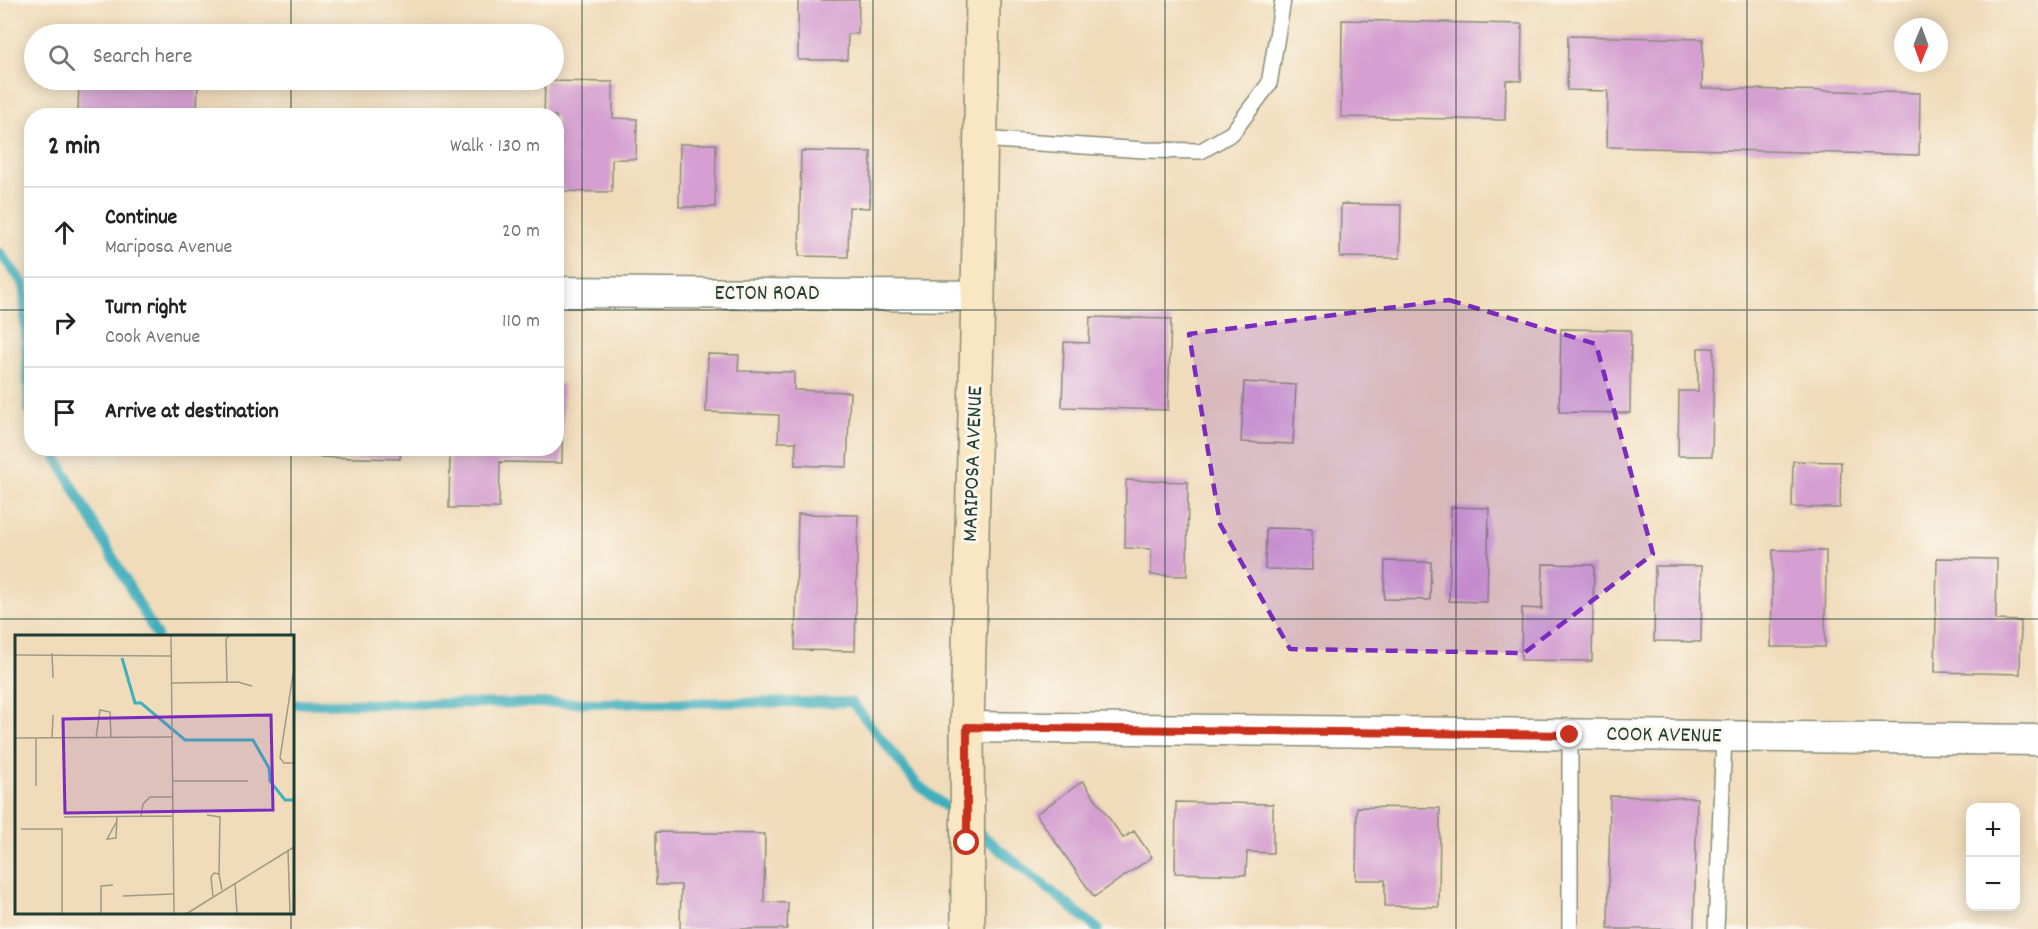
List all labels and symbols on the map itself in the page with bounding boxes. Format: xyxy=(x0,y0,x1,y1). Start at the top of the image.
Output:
north arrow xyxy=(1894,18,1948,72)
street label: ECTON ROAD xyxy=(715,279,819,310)
street label: MARIPOSA AVENUE xyxy=(956,386,992,542)
inset map xyxy=(15,635,294,914)
street label: COOK AVENUE xyxy=(1606,719,1722,753)
route end xyxy=(1556,721,1582,747)
route start xyxy=(953,829,979,855)

